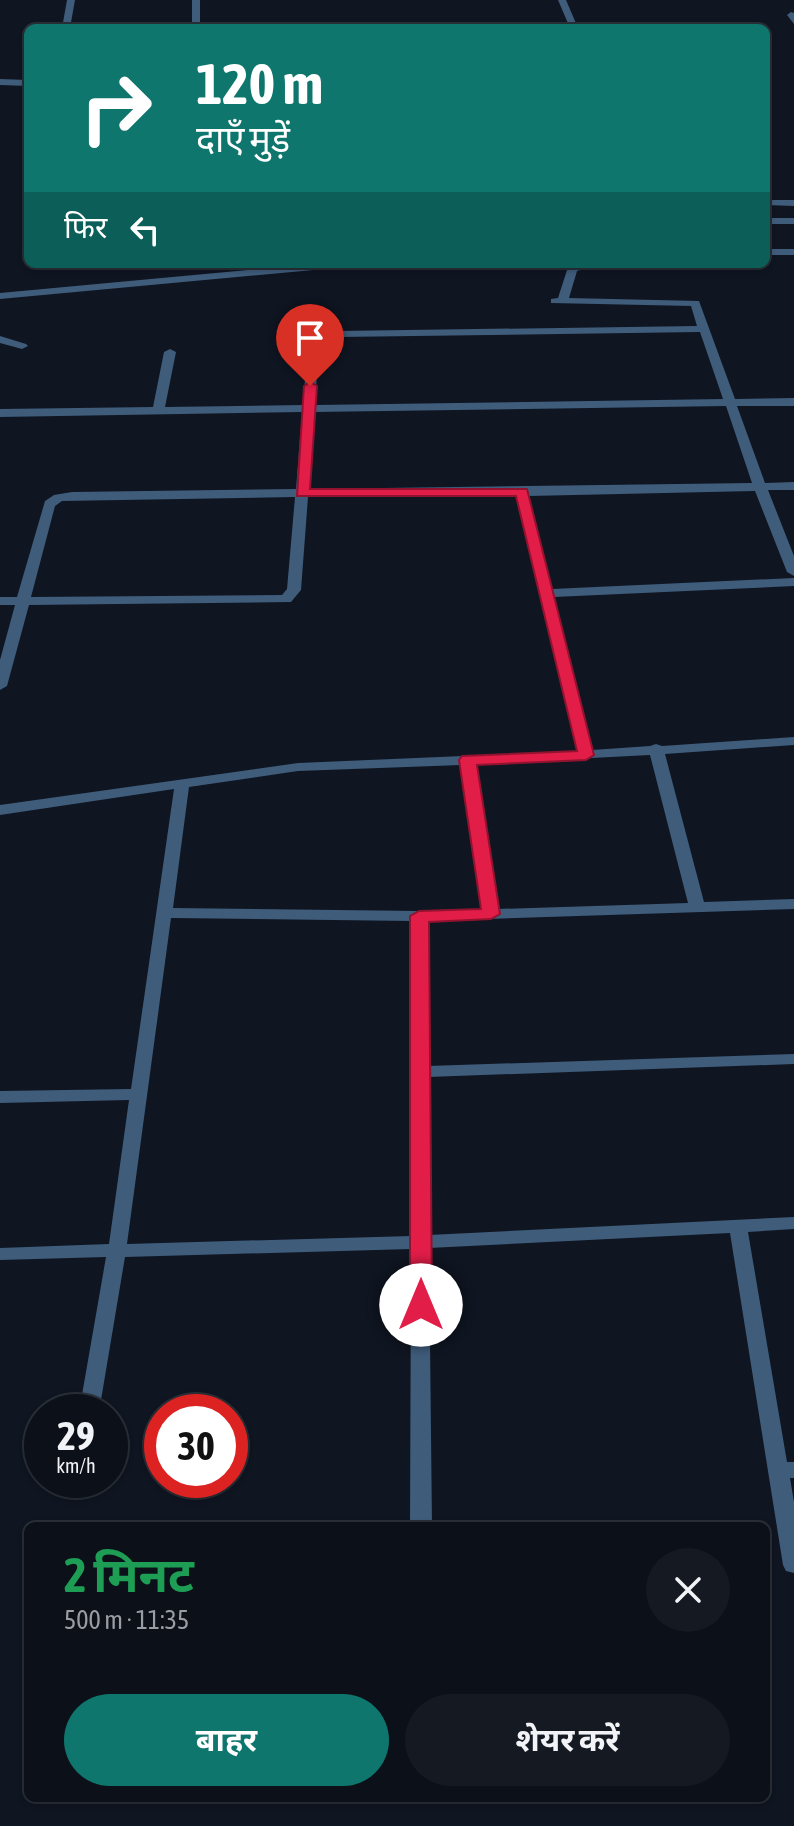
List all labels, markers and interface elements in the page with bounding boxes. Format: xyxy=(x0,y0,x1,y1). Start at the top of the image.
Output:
text: 120 m xyxy=(196,52,323,116)
icon: right xyxy=(64,56,168,160)
text: दाएँ मुड़ें xyxy=(196,118,290,160)
icon: left xyxy=(123,208,167,252)
text: फिर xyxy=(64,210,107,244)
pin xyxy=(276,304,344,386)
icon: arrive xyxy=(288,316,332,360)
position arrow xyxy=(379,1263,463,1347)
speed limit sign: 30 xyxy=(144,1394,248,1498)
text: 29 xyxy=(57,1413,95,1458)
text: km/h xyxy=(56,1454,96,1477)
text: 2 मिनट xyxy=(64,1547,194,1602)
button: close xyxy=(646,1548,730,1632)
text: 500 m · 11:35 xyxy=(64,1605,189,1635)
button: बाहर xyxy=(64,1694,389,1786)
button: शेयर करें xyxy=(405,1694,730,1786)

